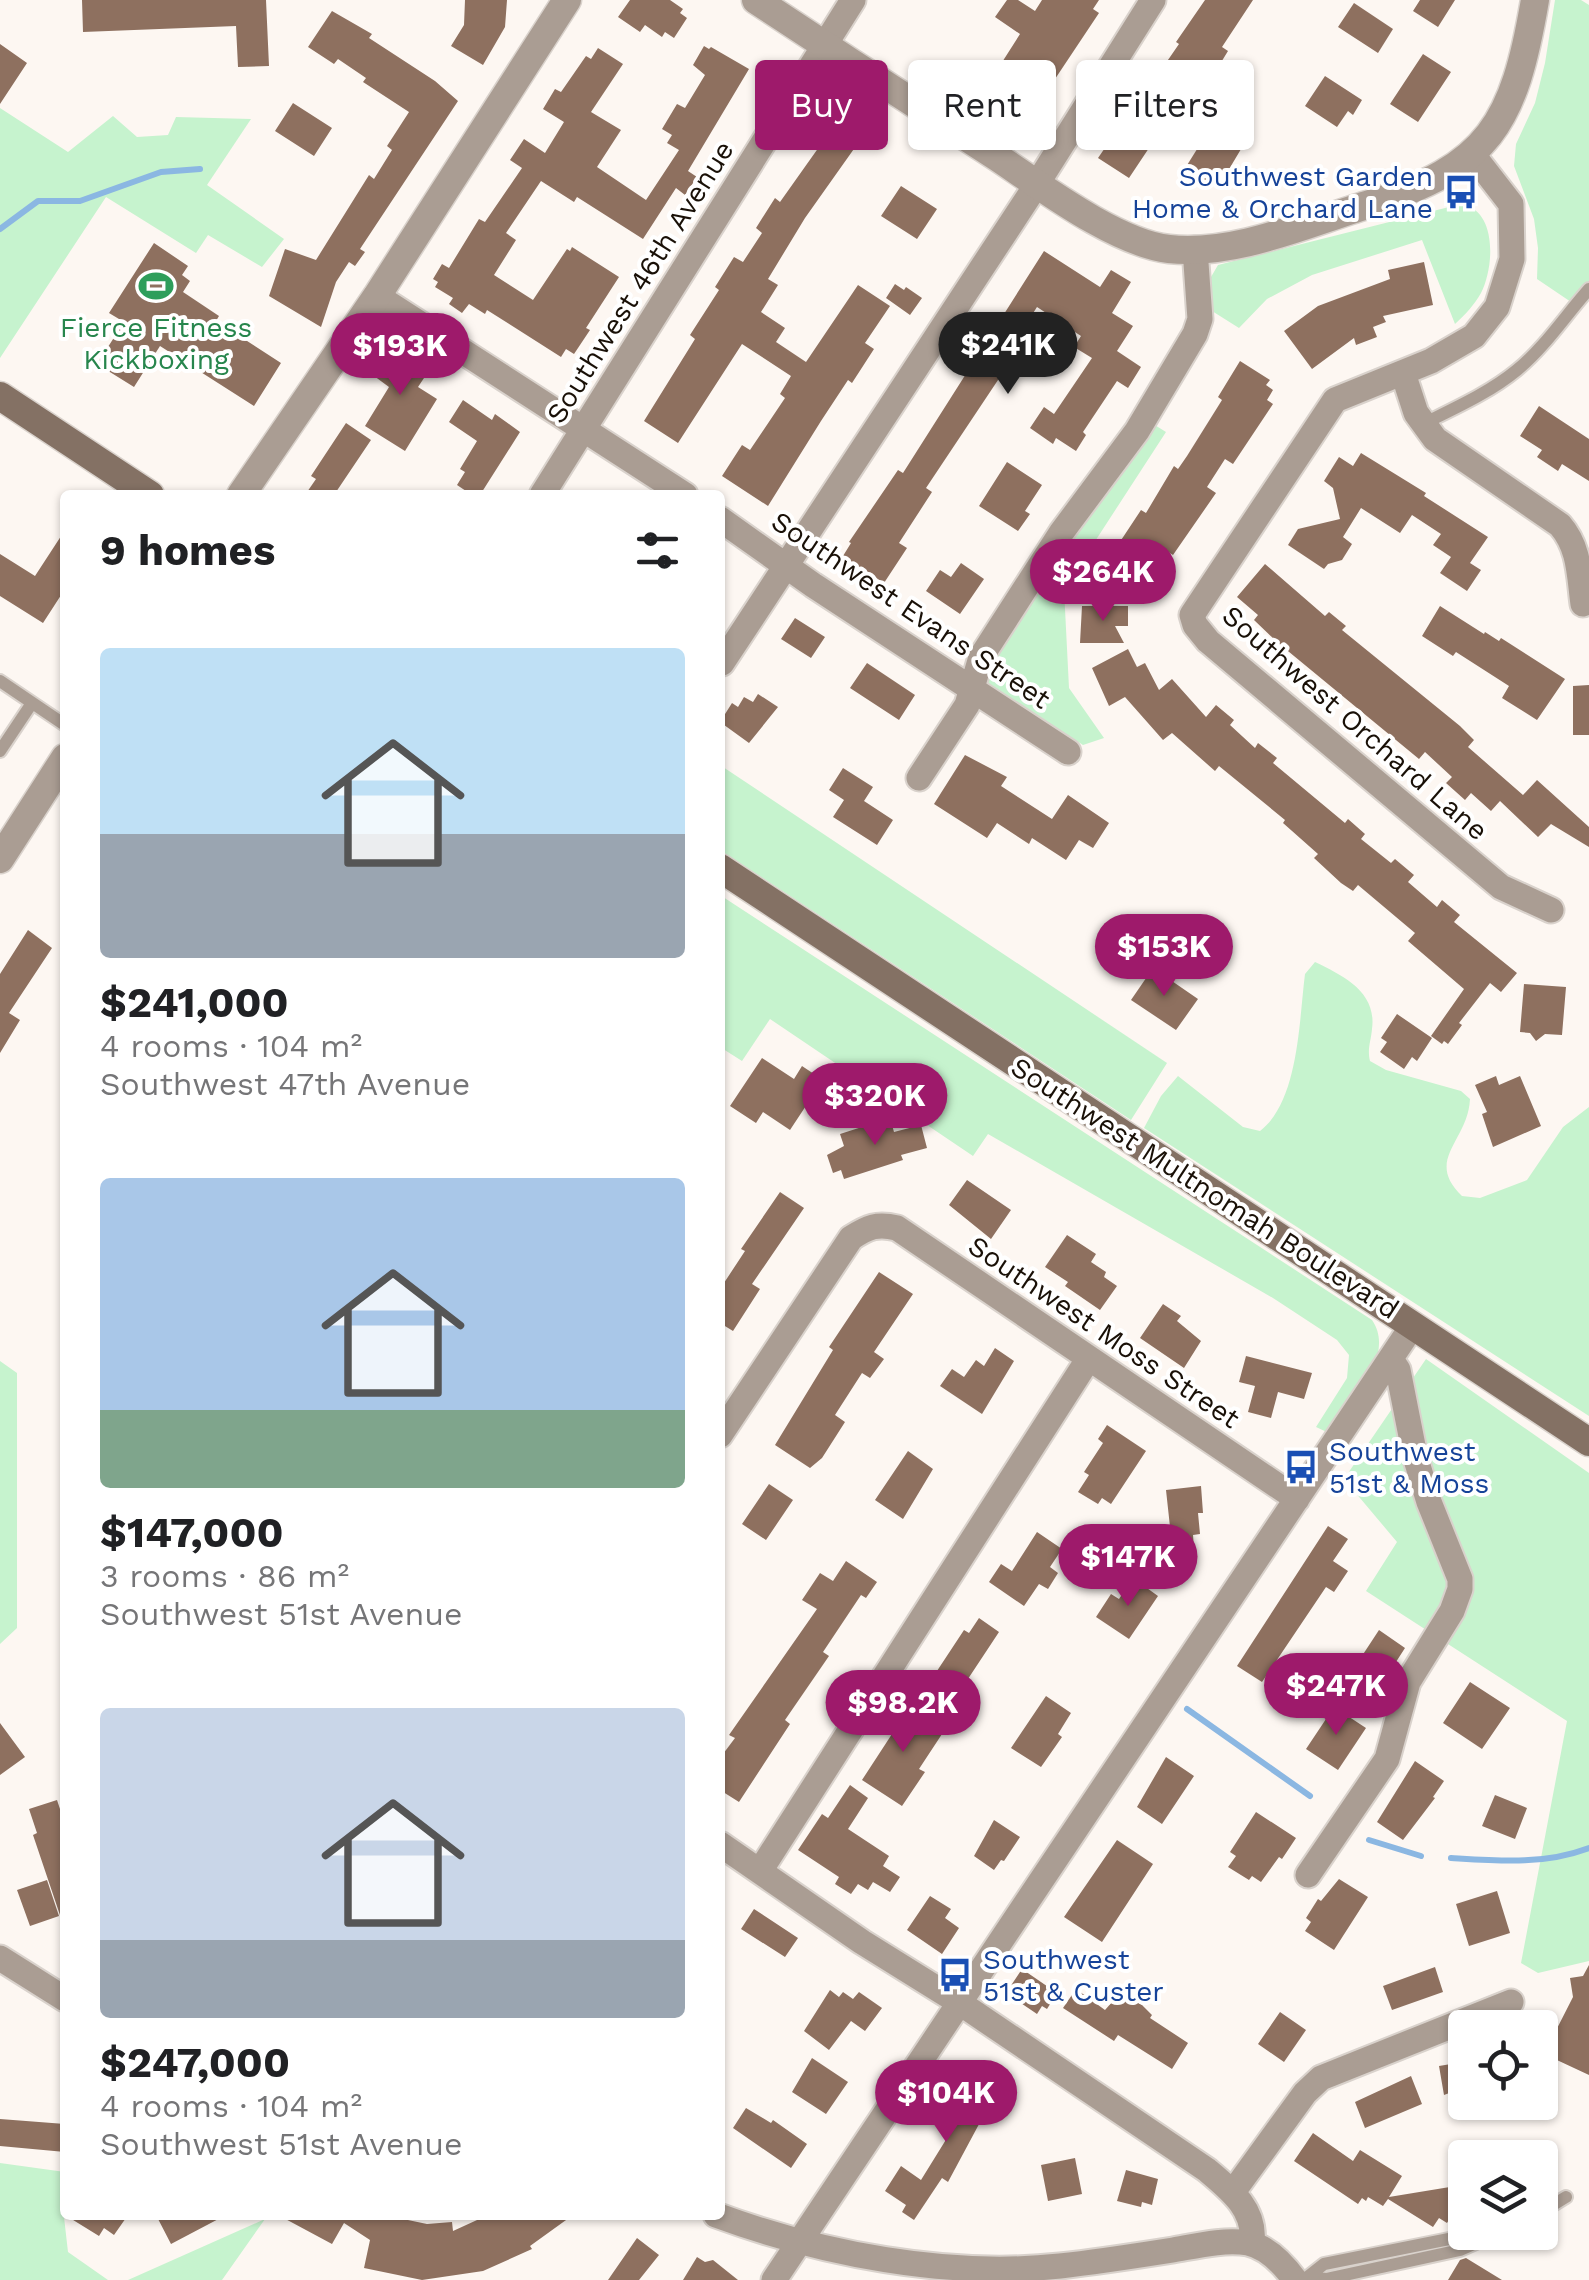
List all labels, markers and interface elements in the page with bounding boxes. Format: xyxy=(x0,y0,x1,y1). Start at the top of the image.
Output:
chip: Buy xyxy=(755,60,888,150)
chip: Rent xyxy=(908,60,1056,150)
chip: Filters xyxy=(1076,60,1254,150)
street label: Southwest 46th Avenue xyxy=(539,135,741,429)
place label: Southwest Garden Home & Orchard Lane xyxy=(1132,160,1433,225)
bus stop icon: Southwest Garden Home & Orchard Lane xyxy=(1442,173,1480,211)
sports icon: Fierce Fitness Kickboxing xyxy=(137,267,175,305)
place label: Fierce Fitness Kickboxing xyxy=(60,311,252,376)
pin: $241K xyxy=(938,312,1078,397)
pin: $193K xyxy=(330,313,470,398)
text: $241K xyxy=(960,325,1056,363)
text: $193K xyxy=(353,326,447,364)
street label: Southwest Evans Street xyxy=(765,504,1057,716)
icon: filters xyxy=(630,523,685,578)
text: 9 homes xyxy=(100,526,275,575)
pin: $264K xyxy=(1033,539,1173,624)
text: $264K xyxy=(1052,552,1154,590)
street label: Southwest Orchard Lane xyxy=(1216,599,1494,847)
icon: home xyxy=(303,713,483,893)
pin: $153K xyxy=(1094,914,1234,999)
text: $153K xyxy=(1117,927,1211,965)
text: $241,000 xyxy=(100,978,289,1027)
text: 4 rooms · 104 m² xyxy=(100,1027,362,1065)
street label: Southwest Multnomah Boulevard xyxy=(1005,1050,1405,1326)
pin: $320K xyxy=(805,1063,945,1148)
text: Southwest 47th Avenue xyxy=(100,1065,470,1103)
text: $320K xyxy=(824,1076,926,1114)
street label: Southwest Moss Street xyxy=(962,1229,1246,1435)
icon: home xyxy=(303,1243,483,1423)
place label: Southwest 51st & Moss xyxy=(1329,1435,1489,1500)
bus stop icon: Southwest 51st & Moss xyxy=(1282,1448,1320,1486)
text: $147,000 xyxy=(100,1508,284,1557)
pin: $147K xyxy=(1058,1524,1198,1609)
text: $147K xyxy=(1080,1537,1176,1575)
text: 3 rooms · 86 m² xyxy=(100,1557,349,1595)
text: Southwest 51st Avenue xyxy=(100,1595,463,1633)
pin: $247K xyxy=(1266,1653,1406,1738)
text: $247K xyxy=(1286,1666,1386,1704)
pin: $98.2K xyxy=(822,1670,984,1755)
text: $98.2K xyxy=(848,1683,958,1721)
icon: home xyxy=(303,1773,483,1953)
place label: Southwest 51st & Custer xyxy=(983,1943,1164,2008)
bus stop icon: Southwest 51st & Custer xyxy=(936,1956,974,1994)
map controls xyxy=(1448,2010,1558,2250)
button: locate xyxy=(1448,2010,1558,2120)
text: $247,000 xyxy=(100,2038,290,2087)
pin: $104K xyxy=(876,2060,1016,2145)
text: $104K xyxy=(897,2073,995,2111)
text: 4 rooms · 104 m² xyxy=(100,2087,362,2125)
text: Southwest 51st Avenue xyxy=(100,2125,463,2163)
button: layers xyxy=(1448,2140,1558,2250)

